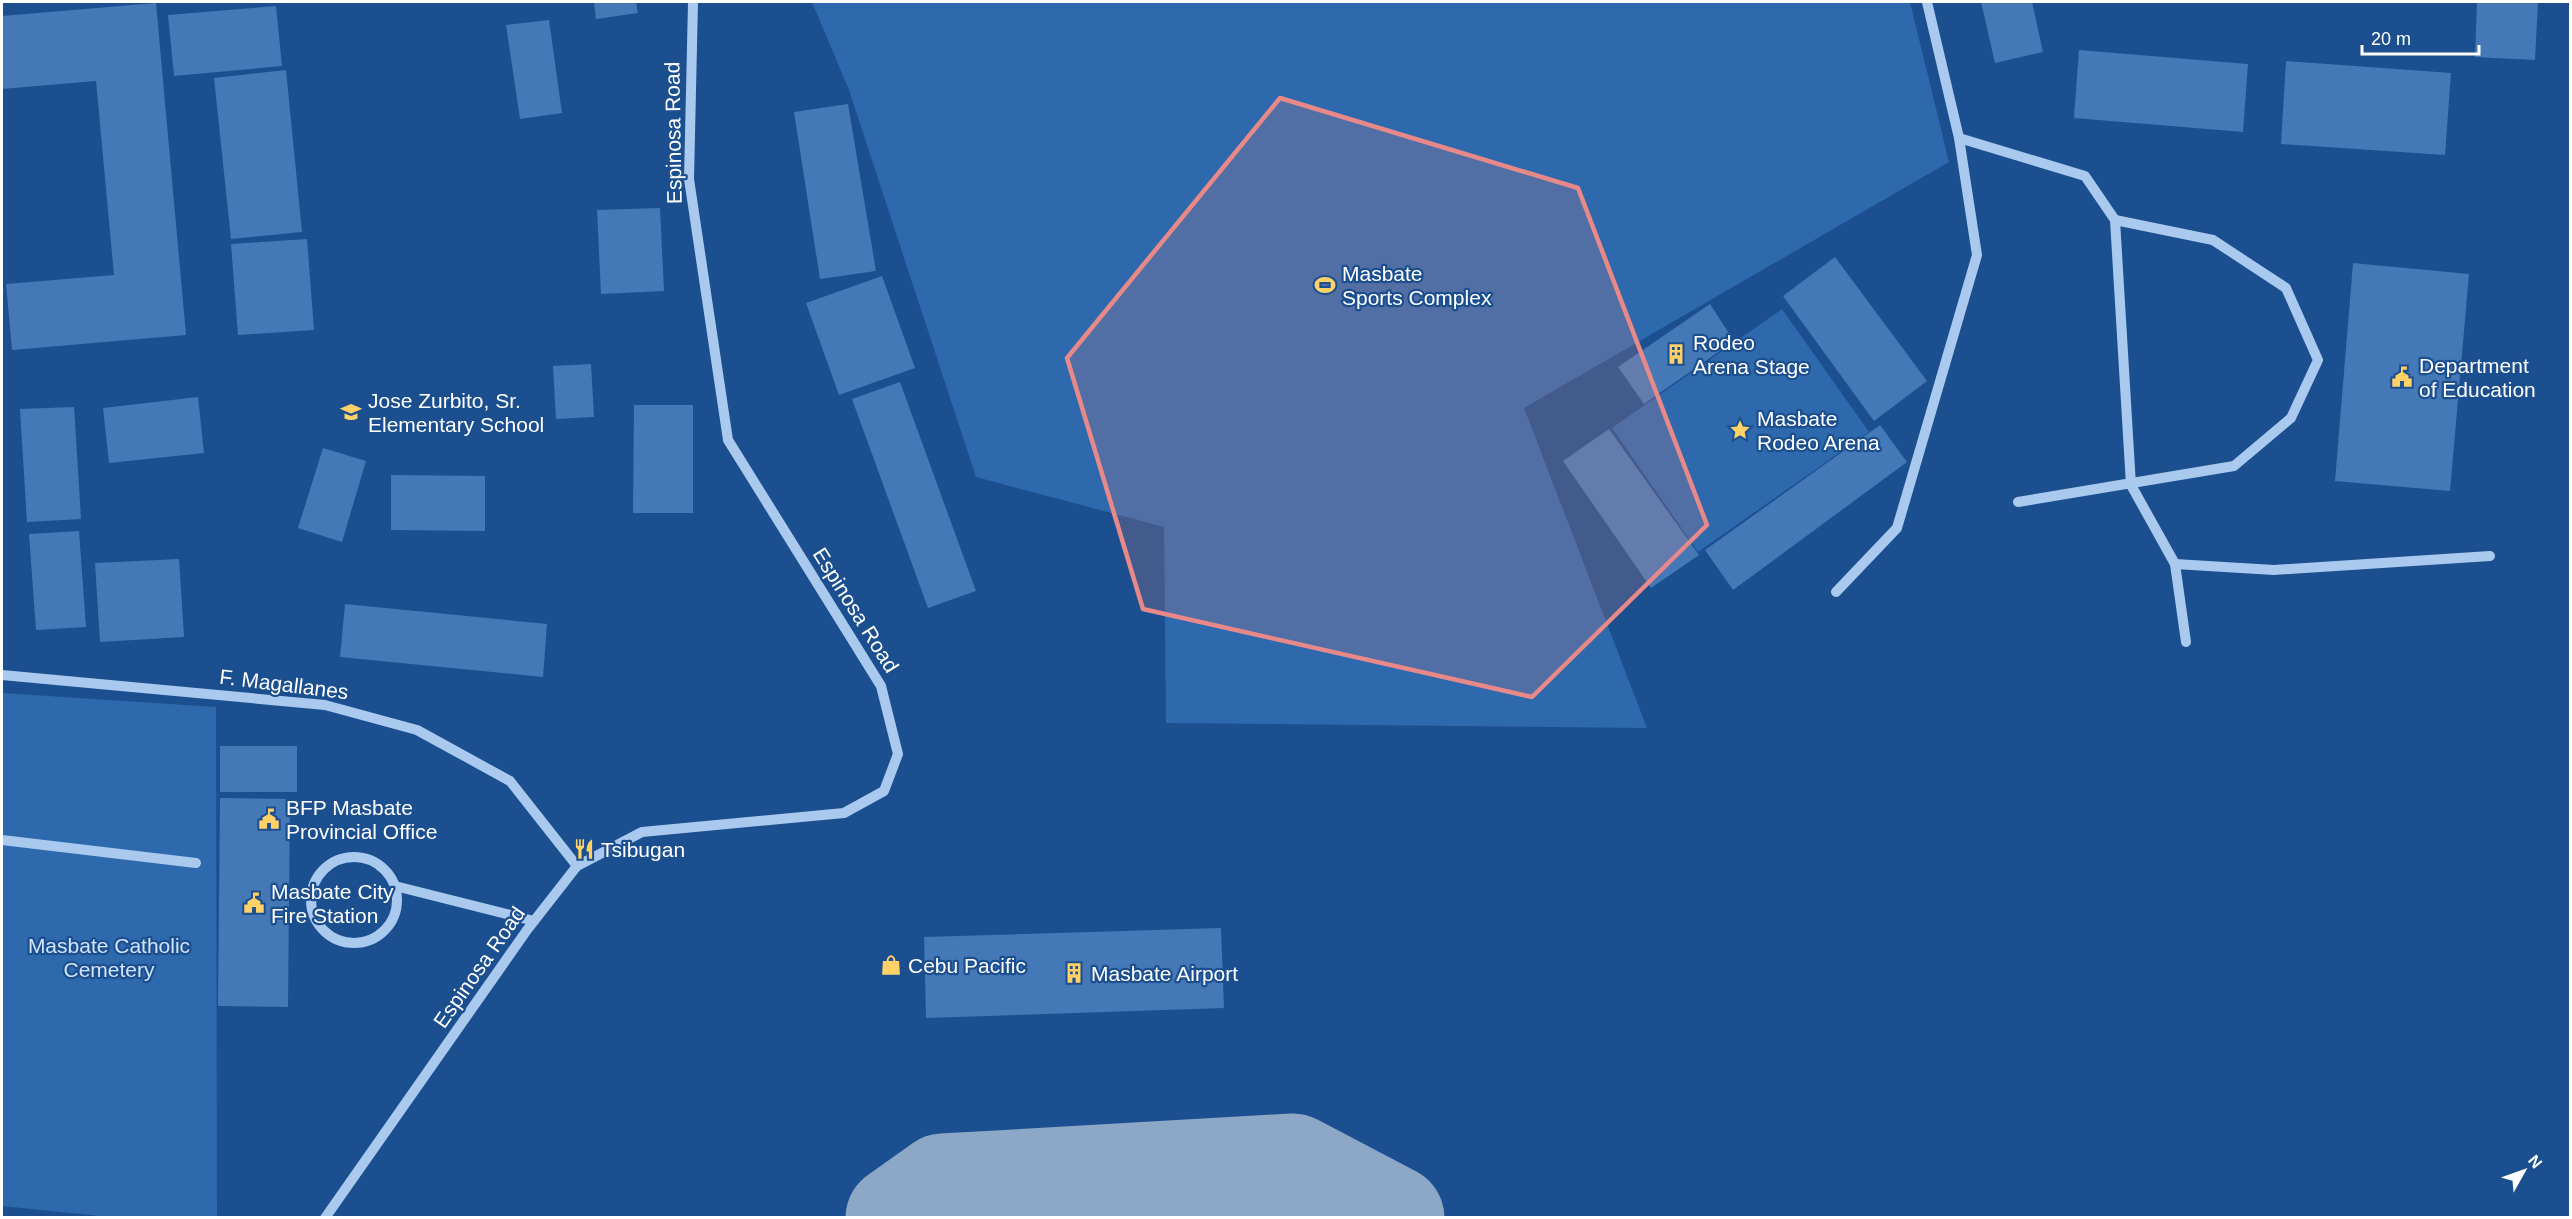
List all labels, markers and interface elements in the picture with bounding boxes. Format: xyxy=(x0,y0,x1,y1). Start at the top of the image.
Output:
scale bar xyxy=(2362,18,2479,56)
text: 20 m xyxy=(2371,29,2411,49)
street label: Espinosa Road xyxy=(660,62,686,204)
place label: Masbate Sports Complex xyxy=(1342,262,1492,309)
sports icon: Masbate Sports Complex xyxy=(1313,273,1337,297)
place label: Rodeo Arena Stage xyxy=(1693,331,1810,378)
building icon: Rodeo Arena Stage xyxy=(1664,342,1688,366)
place label: Department of Education xyxy=(2419,354,2536,401)
public building icon: Department of Education xyxy=(2390,365,2414,389)
place label: Jose Zurbito, Sr. Elementary School xyxy=(368,389,544,436)
school or university icon: Jose Zurbito, Sr. Elementary School xyxy=(339,400,363,424)
place label: Masbate Rodeo Arena xyxy=(1757,407,1880,454)
place icon: Masbate Rodeo Arena xyxy=(1728,418,1752,442)
street label: Espinosa Road xyxy=(809,544,903,676)
street label: F. Magallanes xyxy=(218,665,350,703)
place label: BFP Masbate Provincial Office xyxy=(286,796,437,843)
public building icon: BFP Masbate Provincial Office xyxy=(257,807,281,831)
restaurant icon: Tsibugan xyxy=(572,837,596,861)
place label: Tsibugan xyxy=(601,838,685,861)
place label: Masbate City Fire Station xyxy=(271,880,394,927)
public building icon: Masbate City Fire Station xyxy=(242,891,266,915)
street label: Espinosa Road xyxy=(429,902,529,1032)
park label: Masbate Catholic Cemetery xyxy=(28,934,190,981)
shop icon: Cebu Pacific xyxy=(879,953,903,977)
place label: Cebu Pacific xyxy=(908,954,1026,977)
building icon: Masbate Airport xyxy=(1062,961,1086,985)
place label: Masbate Airport xyxy=(1091,962,1238,985)
north arrow xyxy=(2494,1141,2554,1201)
text: N xyxy=(2525,1152,2545,1172)

